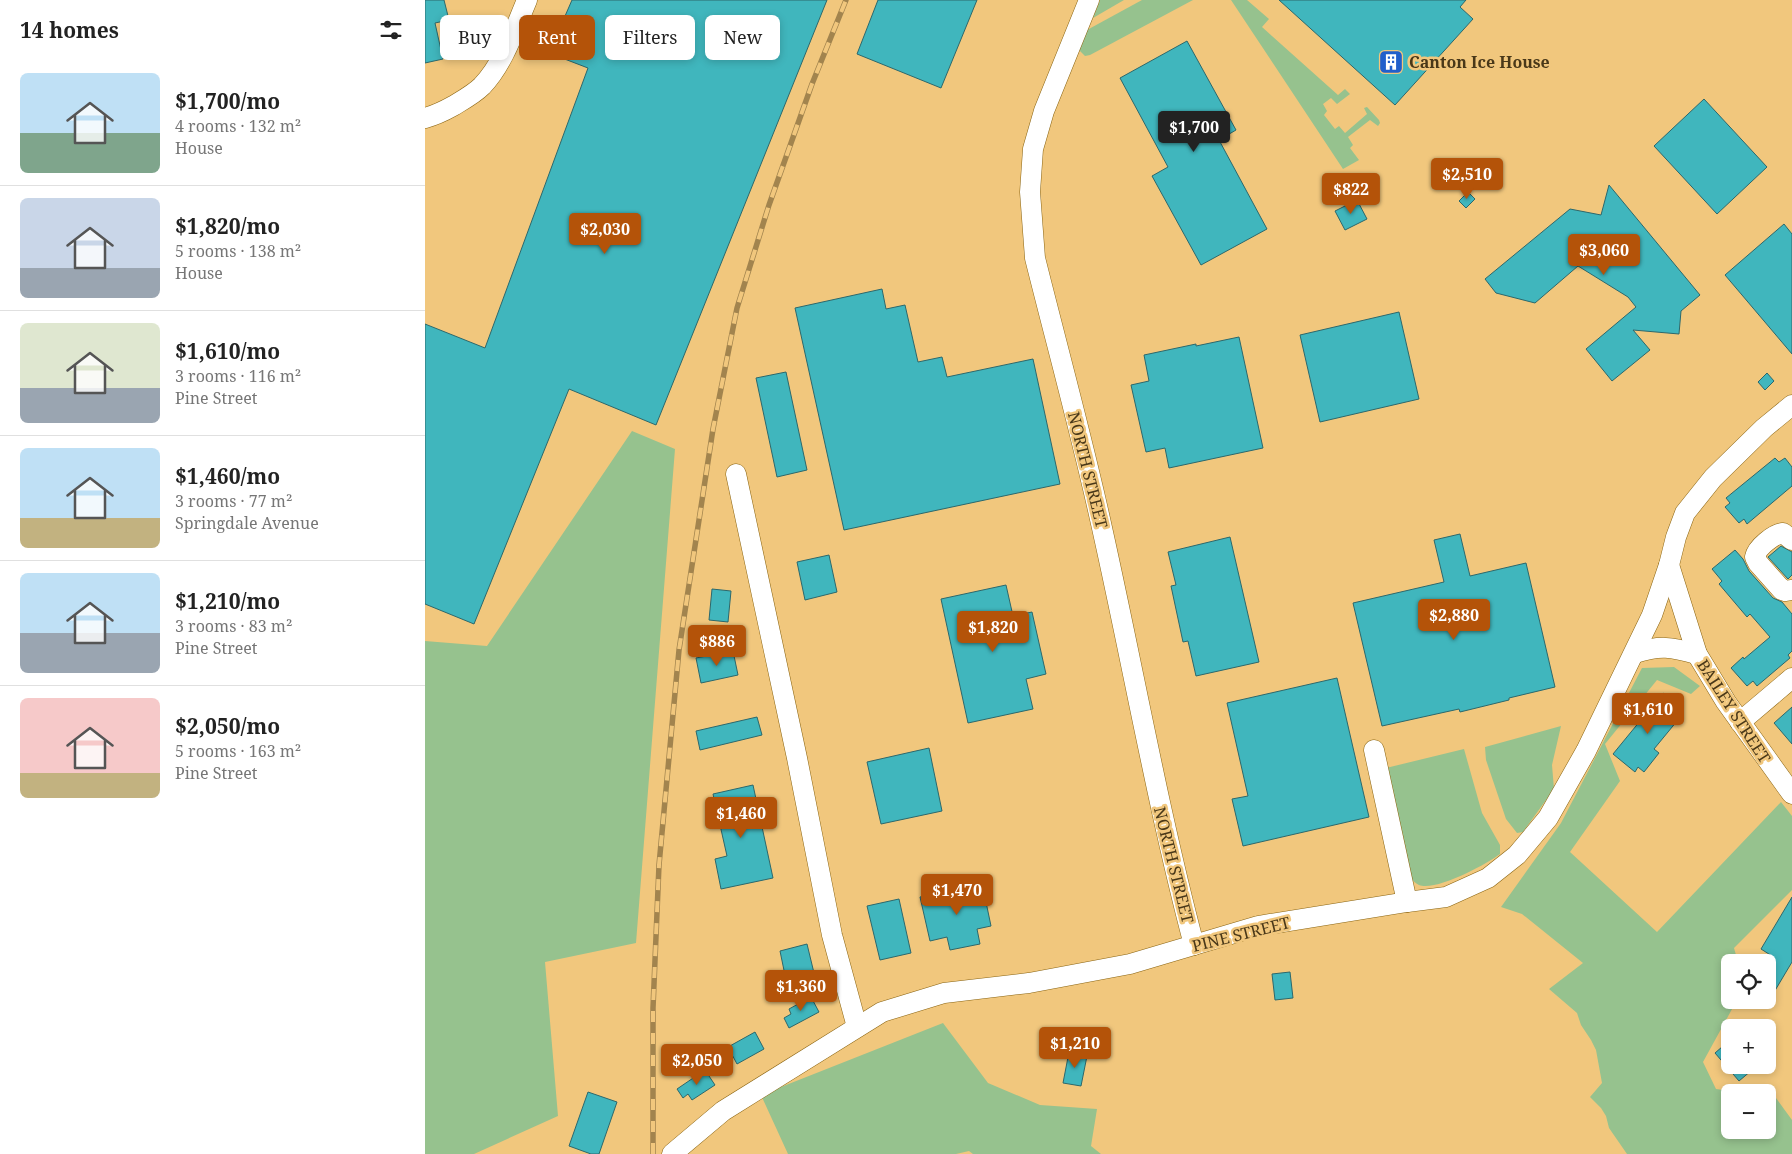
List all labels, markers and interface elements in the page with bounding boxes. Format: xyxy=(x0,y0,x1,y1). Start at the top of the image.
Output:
chip: Buy xyxy=(440,15,509,60)
chip: Rent xyxy=(519,15,595,60)
chip: Filters xyxy=(605,15,695,60)
chip: New xyxy=(705,15,780,60)
text: 14 homes xyxy=(20,16,119,44)
icon: filters xyxy=(377,16,405,44)
building icon: Canton Ice House xyxy=(1378,49,1404,75)
place label: Canton Ice House xyxy=(1409,51,1550,73)
text: $1,700/mo xyxy=(175,87,280,115)
icon: home xyxy=(60,93,120,153)
pin: $1,700 xyxy=(1153,110,1235,153)
text: 4 rooms · 132 m² xyxy=(175,115,301,137)
text: $1,700 xyxy=(1169,116,1219,138)
text: House xyxy=(175,137,223,159)
pin: $2,510 xyxy=(1426,158,1508,200)
text: $2,510 xyxy=(1442,163,1492,185)
pin: $822 xyxy=(1321,172,1381,215)
text: $822 xyxy=(1333,178,1369,200)
text: $1,820/mo xyxy=(175,212,280,240)
pin: $2,030 xyxy=(564,212,646,255)
icon: home xyxy=(60,218,120,278)
text: $2,030 xyxy=(580,218,630,240)
pin: $3,060 xyxy=(1563,234,1645,276)
text: $3,060 xyxy=(1579,239,1629,261)
text: 5 rooms · 138 m² xyxy=(175,240,301,262)
text: House xyxy=(175,262,223,284)
text: $1,610/mo xyxy=(175,337,280,365)
icon: home xyxy=(60,343,120,403)
text: 3 rooms · 116 m² xyxy=(175,365,301,387)
text: Pine Street xyxy=(175,387,257,409)
street label: NORTH STREET xyxy=(1063,409,1113,531)
text: $1,460/mo xyxy=(175,462,280,490)
icon: home xyxy=(60,468,120,528)
text: 3 rooms · 77 m² xyxy=(175,490,292,512)
text: Springdale Avenue xyxy=(175,512,319,534)
text: $1,210/mo xyxy=(175,587,280,615)
icon: home xyxy=(60,593,120,653)
pin: $2,880 xyxy=(1413,598,1495,641)
text: $2,880 xyxy=(1429,604,1479,626)
pin: $1,820 xyxy=(952,610,1034,653)
text: 3 rooms · 83 m² xyxy=(175,615,292,637)
text: $1,820 xyxy=(968,616,1018,638)
pin: $886 xyxy=(687,624,747,667)
text: $886 xyxy=(699,630,735,652)
text: Pine Street xyxy=(175,637,257,659)
street label: BAILEY STREET xyxy=(1692,655,1776,767)
pin: $1,610 xyxy=(1607,692,1689,735)
text: $1,610 xyxy=(1623,698,1673,720)
text: $2,050/mo xyxy=(175,712,280,740)
icon: home xyxy=(60,718,120,778)
text: 5 rooms · 163 m² xyxy=(175,740,301,762)
text: Pine Street xyxy=(175,762,257,784)
pin: $1,460 xyxy=(700,796,782,839)
text: $1,460 xyxy=(716,802,766,824)
street label: NORTH STREET xyxy=(1149,804,1199,926)
pin: $1,470 xyxy=(916,874,998,916)
text: $1,470 xyxy=(932,879,982,901)
street label: PINE STREET xyxy=(1190,911,1293,957)
map controls xyxy=(1721,954,1776,1139)
button: locate xyxy=(1721,954,1776,1009)
pin: $1,360 xyxy=(760,970,842,1012)
text: $1,360 xyxy=(776,975,826,997)
button: + xyxy=(1721,1019,1776,1074)
pin: $1,210 xyxy=(1034,1026,1116,1069)
text: $1,210 xyxy=(1050,1032,1100,1054)
pin: $2,050 xyxy=(656,1044,738,1086)
text: $2,050 xyxy=(672,1049,722,1071)
button: − xyxy=(1721,1084,1776,1139)

